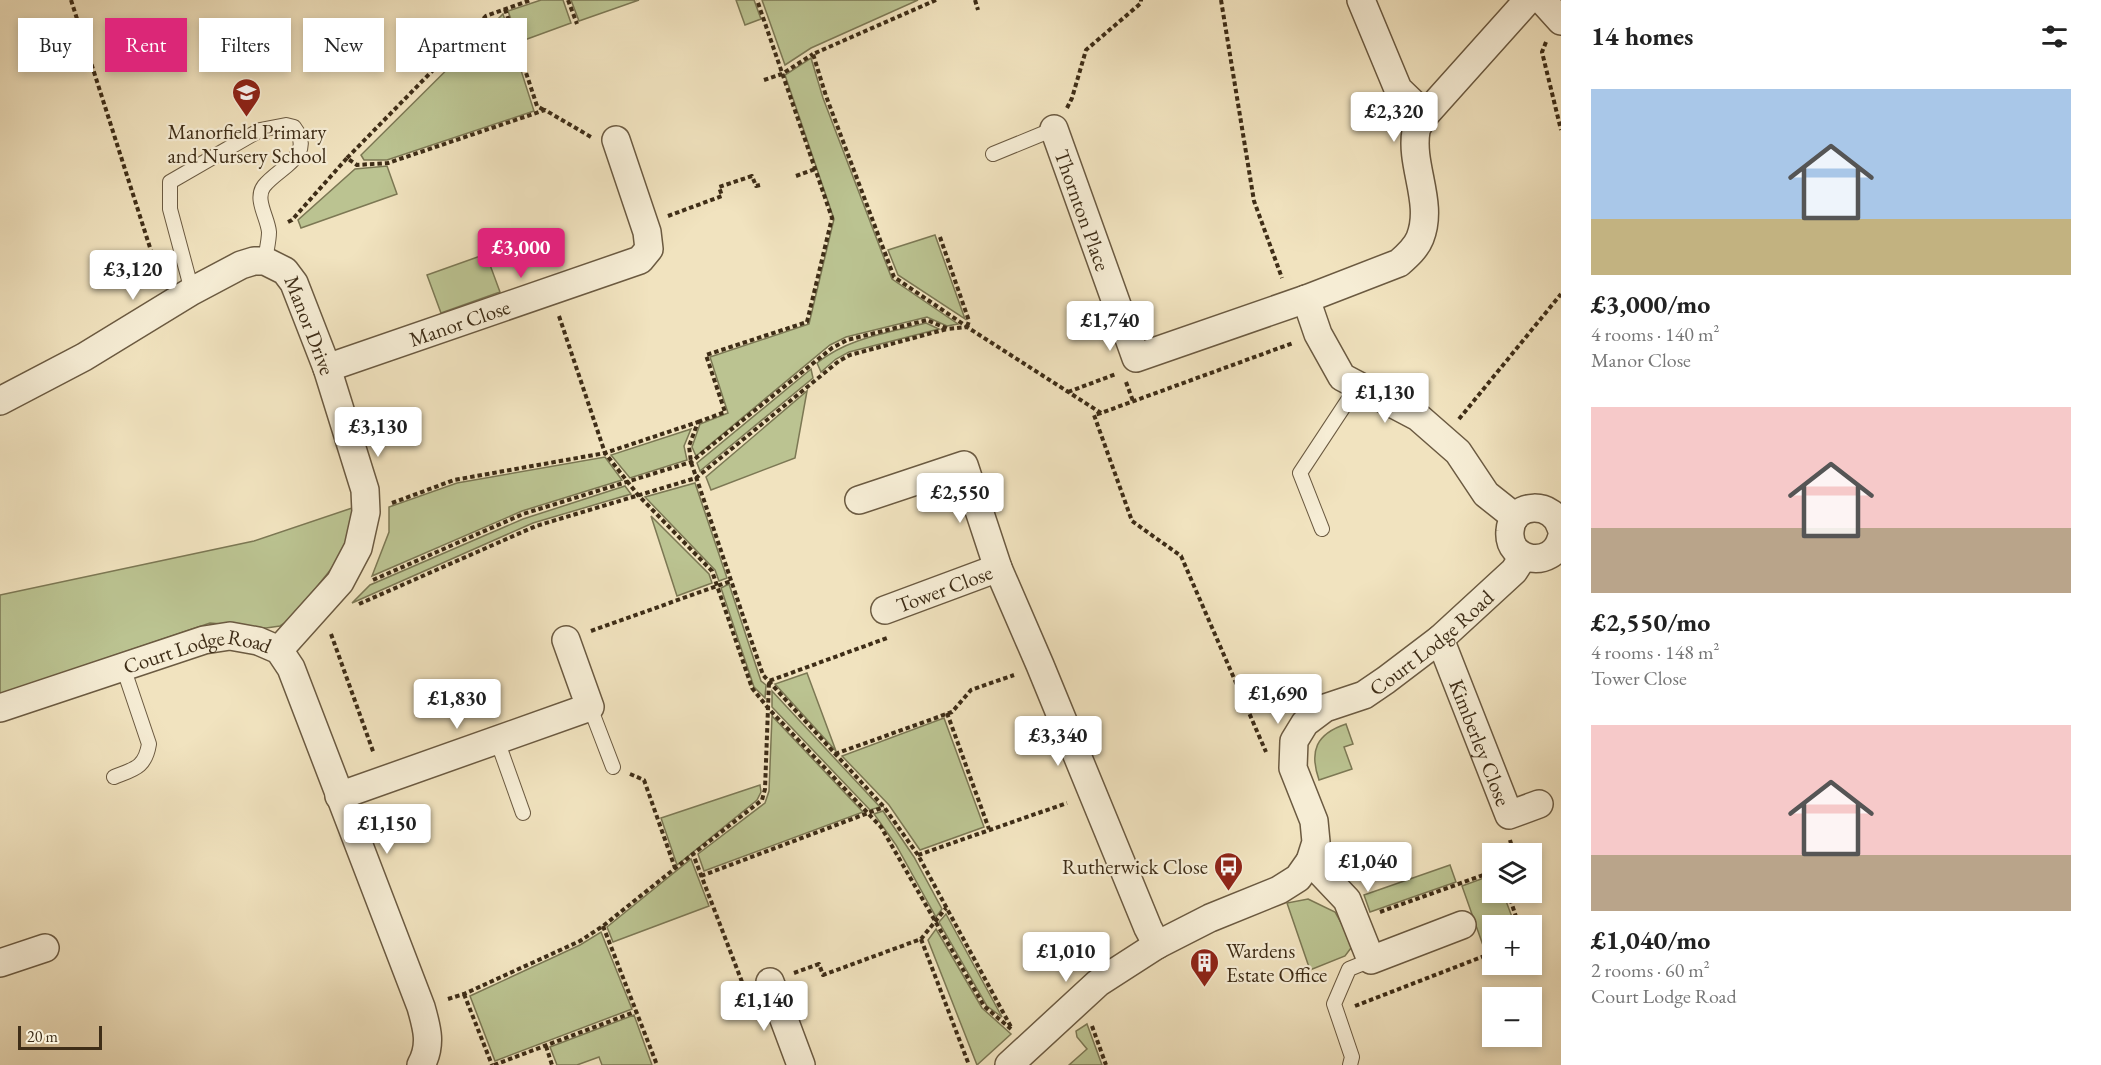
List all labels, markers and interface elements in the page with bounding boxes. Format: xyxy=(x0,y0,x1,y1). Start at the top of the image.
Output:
chip: Buy xyxy=(18,18,93,72)
chip: Rent xyxy=(105,18,187,72)
chip: Filters xyxy=(199,18,291,72)
chip: New xyxy=(303,18,384,72)
chip: Apartment xyxy=(396,18,527,72)
text: 14 homes xyxy=(1591,19,1693,53)
icon: filters xyxy=(2038,20,2071,53)
school or university icon: Manorfield Primary and Nursery School xyxy=(231,76,263,118)
pin: £2,320 xyxy=(1345,92,1443,143)
text: £2,320 xyxy=(1365,98,1423,124)
place label: Manorfield Primary and Nursery School xyxy=(167,118,327,169)
icon: home xyxy=(1777,128,1885,236)
street label: Thornton Place xyxy=(1049,146,1117,274)
pin: £3,000 xyxy=(472,228,570,279)
text: £3,000 xyxy=(492,234,550,260)
pin: £3,120 xyxy=(84,250,182,301)
text: £3,120 xyxy=(104,256,162,282)
street label: Manor Drive xyxy=(279,272,342,378)
text: £3,000/mo xyxy=(1591,287,1710,321)
street label: Manor Close xyxy=(405,292,513,352)
pin: £1,740 xyxy=(1061,301,1159,352)
text: £1,740 xyxy=(1081,307,1139,333)
text: 4 rooms · 140 m² xyxy=(1591,321,1719,347)
text: Manor Close xyxy=(1591,347,1691,373)
pin: £1,130 xyxy=(1336,373,1434,424)
text: £1,130 xyxy=(1356,379,1414,405)
pin: £3,130 xyxy=(329,407,427,458)
text: £3,130 xyxy=(349,413,407,439)
icon: home xyxy=(1777,446,1885,554)
pin: £2,550 xyxy=(911,473,1009,524)
text: £2,550 xyxy=(931,479,989,505)
street label: Tower Close xyxy=(892,558,996,618)
street label: Court Lodge Road xyxy=(1364,583,1499,701)
text: £2,550/mo xyxy=(1591,605,1710,639)
street label: Court Lodge Road xyxy=(119,622,276,680)
text: 4 rooms · 148 m² xyxy=(1591,639,1719,665)
text: Tower Close xyxy=(1591,665,1687,691)
pin: £1,690 xyxy=(1229,674,1327,725)
street label: Kimberley Close xyxy=(1444,675,1518,810)
pin: £1,830 xyxy=(408,679,506,730)
text: £1,690 xyxy=(1249,680,1307,706)
text: £1,830 xyxy=(428,685,486,711)
pin: £3,340 xyxy=(1009,716,1107,767)
text: £3,340 xyxy=(1029,722,1087,748)
icon: home xyxy=(1777,764,1885,872)
pin: £1,150 xyxy=(338,804,436,855)
text: £1,150 xyxy=(358,810,416,836)
pin: £1,040 xyxy=(1319,842,1417,893)
map controls xyxy=(1482,843,1542,1047)
button: layers xyxy=(1482,843,1542,903)
text: £1,040 xyxy=(1339,848,1397,874)
bus stop icon: Rutherwick Close xyxy=(1213,850,1245,892)
place label: Rutherwick Close xyxy=(1062,853,1208,880)
button: + xyxy=(1482,915,1542,975)
text: £1,040/mo xyxy=(1591,923,1710,957)
pin: £1,010 xyxy=(1017,932,1115,983)
place label: Wardens Estate Office xyxy=(1226,937,1327,988)
text: £1,010 xyxy=(1037,938,1095,964)
building icon: Wardens Estate Office xyxy=(1189,946,1221,988)
text: 2 rooms · 60 m² xyxy=(1591,957,1710,983)
pin: £1,140 xyxy=(715,981,813,1032)
text: Court Lodge Road xyxy=(1591,983,1737,1009)
text: £1,140 xyxy=(735,987,793,1013)
button: − xyxy=(1482,987,1542,1047)
scale bar xyxy=(18,1023,102,1050)
text: 20 m xyxy=(27,1026,58,1047)

